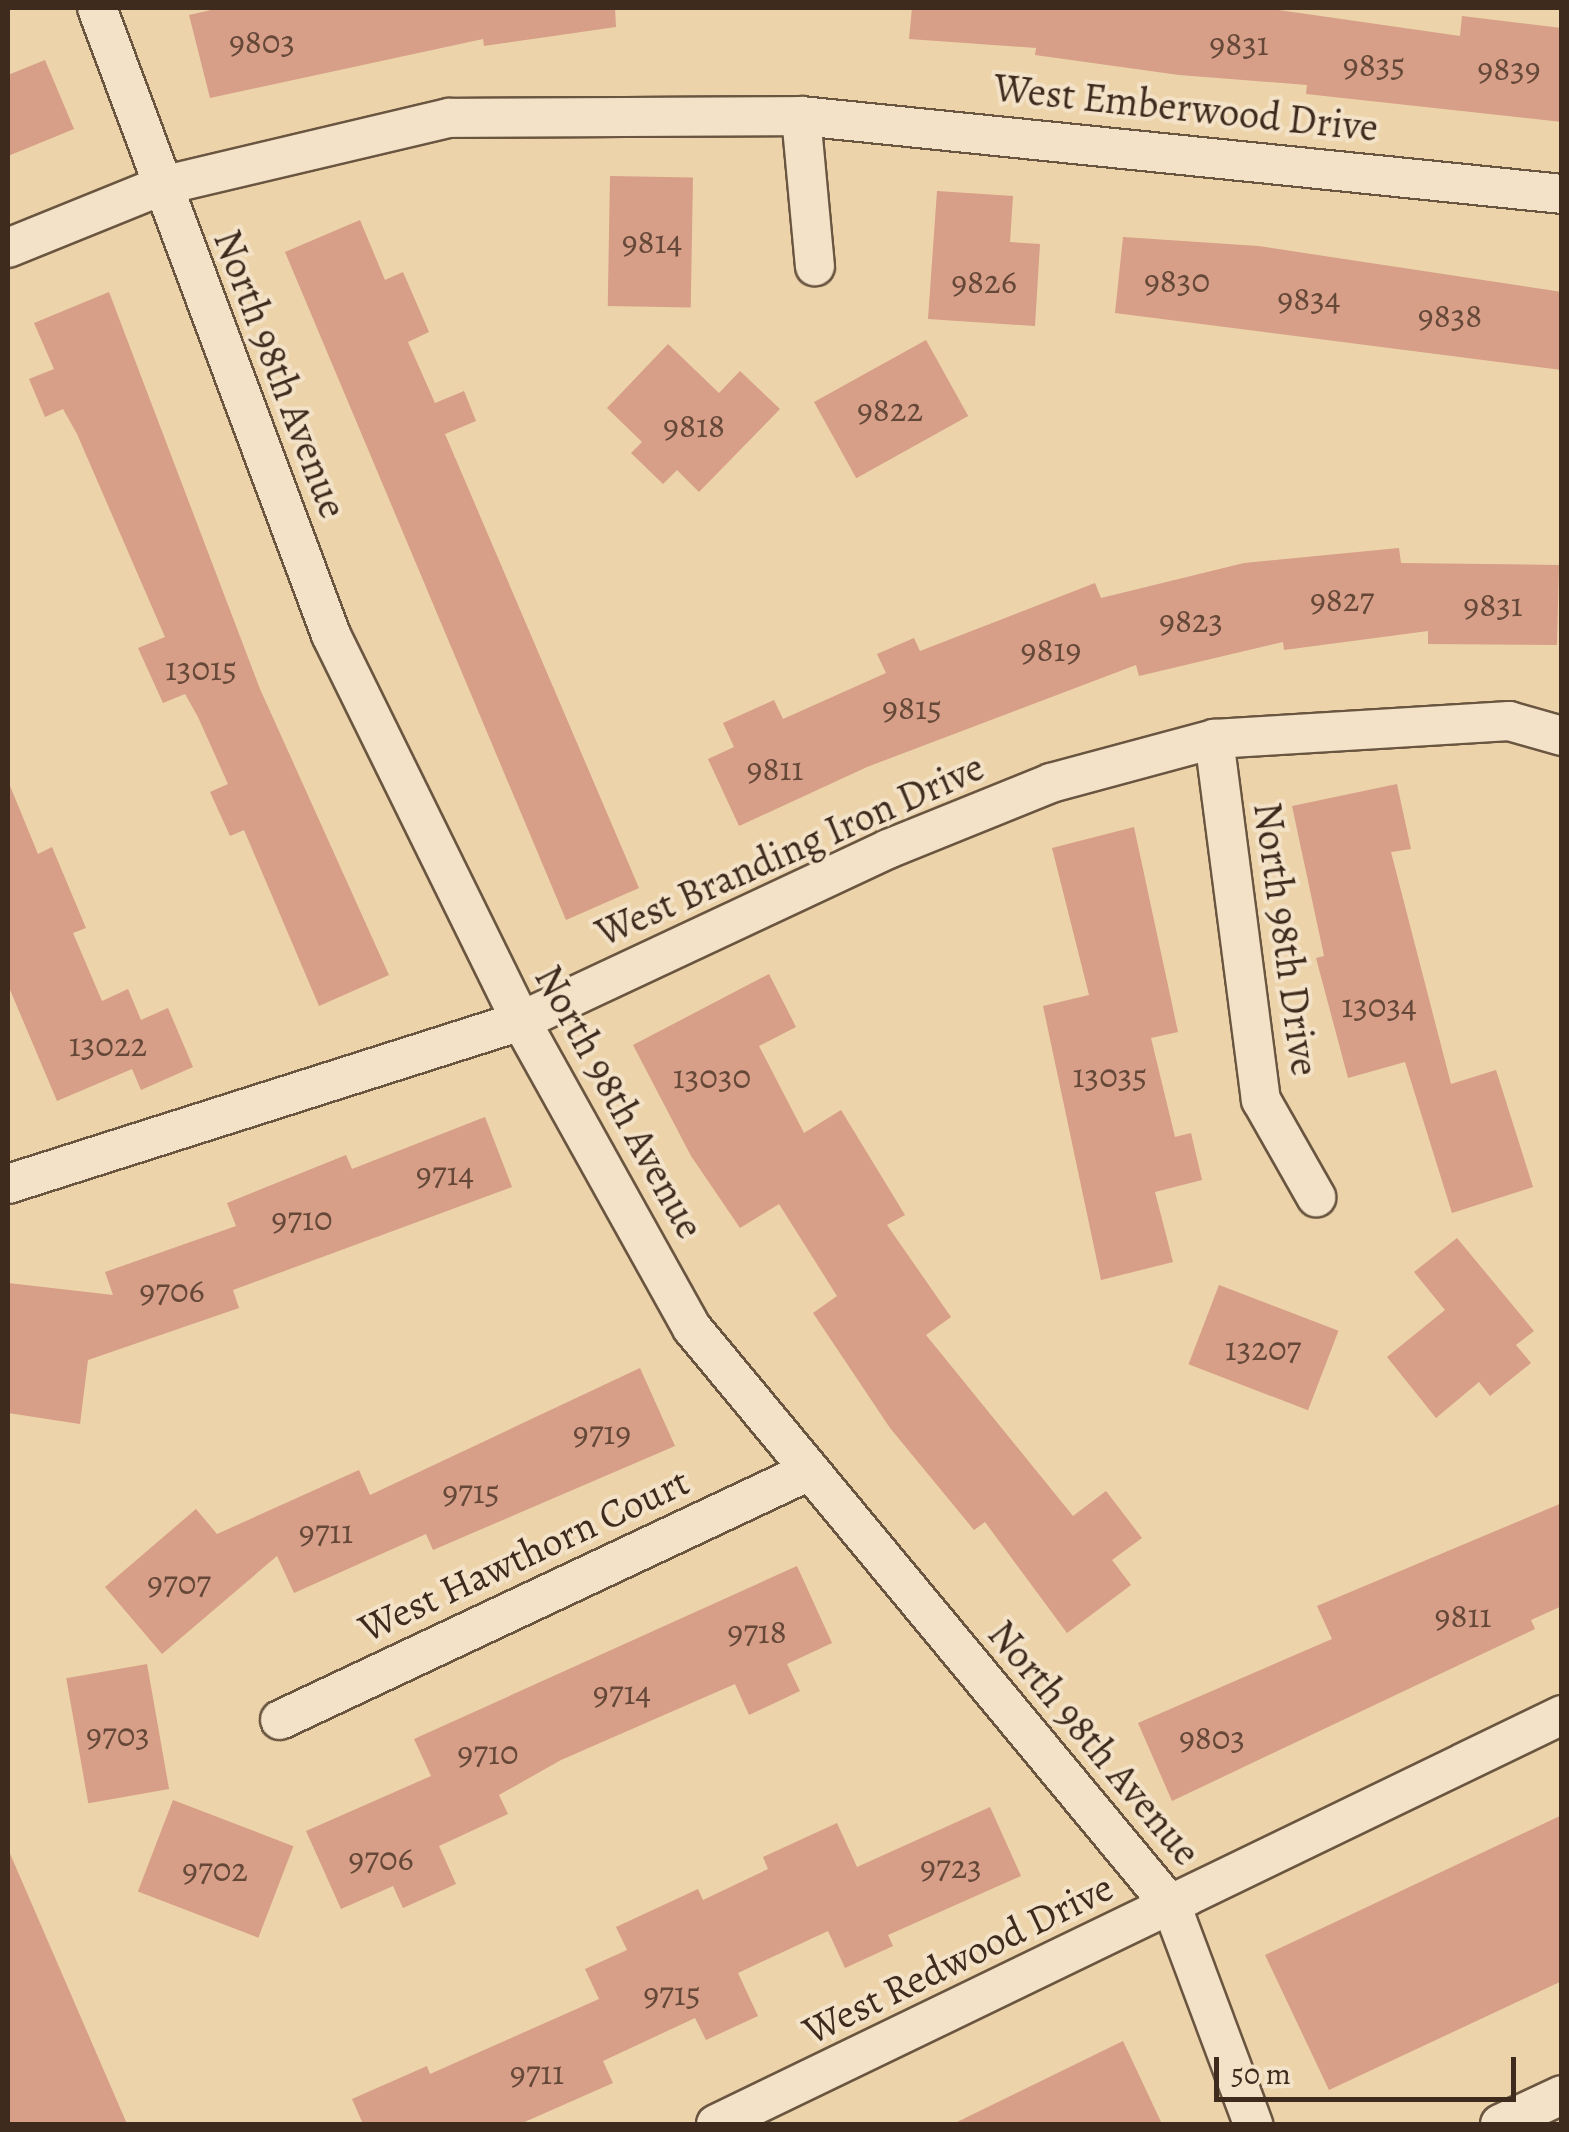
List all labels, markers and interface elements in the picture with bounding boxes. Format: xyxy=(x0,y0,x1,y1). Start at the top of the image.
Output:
house number: 9803 xyxy=(229,20,295,62)
house number: 9831 xyxy=(1209,22,1269,64)
house number: 9835 xyxy=(1343,43,1405,85)
house number: 9839 xyxy=(1477,47,1541,89)
street label: West Emberwood Drive xyxy=(992,64,1380,152)
house number: 9814 xyxy=(622,220,682,262)
street label: North 98th Avenue xyxy=(203,223,357,525)
house number: 9830 xyxy=(1144,259,1210,301)
house number: 9826 xyxy=(951,260,1017,302)
house number: 9834 xyxy=(1277,277,1341,319)
house number: 9838 xyxy=(1418,294,1482,336)
house number: 9822 xyxy=(857,388,923,430)
house number: 9818 xyxy=(663,404,725,446)
house number: 9827 xyxy=(1310,578,1374,620)
house number: 9831 xyxy=(1463,583,1523,625)
house number: 9823 xyxy=(1159,599,1223,641)
house number: 9819 xyxy=(1021,628,1081,670)
house number: 13015 xyxy=(165,647,237,689)
house number: 9815 xyxy=(882,686,942,728)
street label: West Branding Iron Drive xyxy=(589,743,991,957)
house number: 9811 xyxy=(747,747,803,789)
street label: North 98th Drive xyxy=(1243,799,1329,1079)
street label: North 98th Avenue xyxy=(524,957,714,1247)
house number: 13034 xyxy=(1341,984,1417,1026)
house number: 13022 xyxy=(69,1023,147,1065)
house number: 13035 xyxy=(1073,1054,1147,1096)
house number: 13030 xyxy=(673,1055,751,1097)
house number: 9714 xyxy=(416,1152,474,1194)
house number: 9710 xyxy=(271,1197,333,1239)
house number: 9706 xyxy=(139,1269,205,1311)
house number: 13207 xyxy=(1225,1327,1301,1369)
house number: 9719 xyxy=(573,1411,631,1453)
street label: West Hawthorn Court xyxy=(351,1457,697,1653)
house number: 9715 xyxy=(442,1470,500,1512)
house number: 9711 xyxy=(299,1510,353,1552)
house number: 9707 xyxy=(147,1561,211,1603)
house number: 9811 xyxy=(1435,1594,1491,1636)
house number: 9718 xyxy=(727,1610,787,1652)
street label: North 98th Avenue xyxy=(978,1611,1210,1875)
house number: 9714 xyxy=(593,1671,651,1713)
house number: 9703 xyxy=(86,1713,150,1755)
house number: 9803 xyxy=(1179,1716,1245,1758)
house number: 9710 xyxy=(457,1731,519,1773)
house number: 9706 xyxy=(348,1837,414,1879)
house number: 9723 xyxy=(920,1845,982,1887)
house number: 9702 xyxy=(182,1848,248,1890)
street label: West Redwood Drive xyxy=(795,1863,1121,2055)
house number: 9715 xyxy=(643,1972,701,2014)
scale bar xyxy=(1219,2037,1522,2099)
house number: 9711 xyxy=(510,2051,564,2093)
text: 50 m xyxy=(1231,2054,1291,2094)

